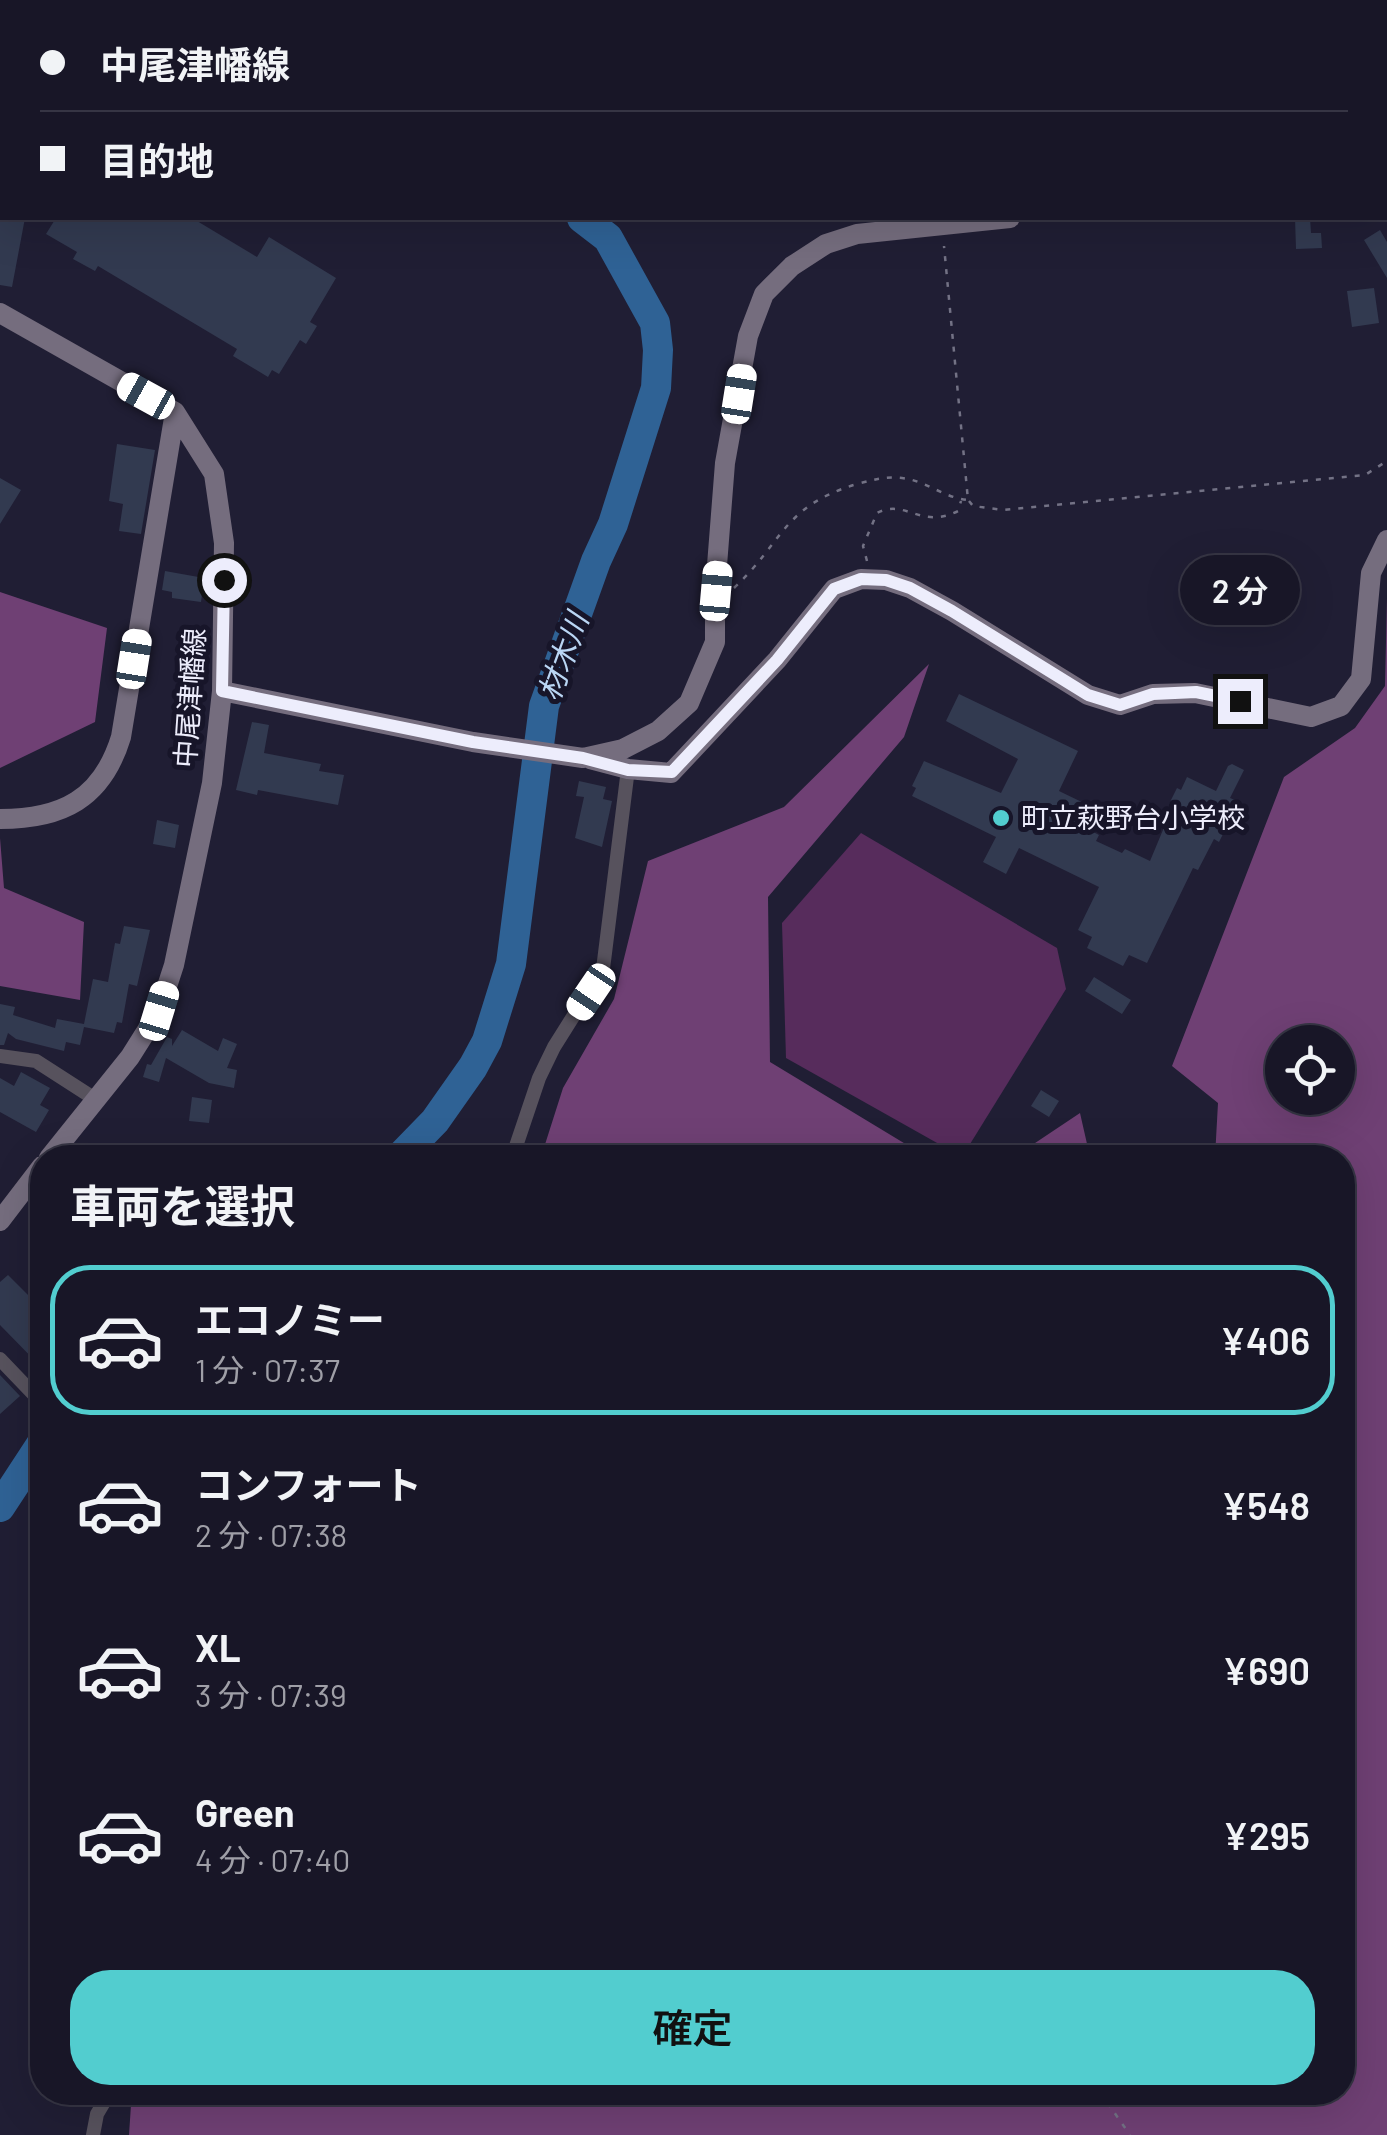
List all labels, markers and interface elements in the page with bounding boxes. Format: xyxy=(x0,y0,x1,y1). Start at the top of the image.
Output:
text: 中尾津幡線 xyxy=(100,41,290,87)
text: 目的地 xyxy=(100,137,214,183)
car xyxy=(719,362,759,426)
car xyxy=(112,368,180,424)
callout: 2 分 xyxy=(1180,556,1300,626)
route start xyxy=(202,558,247,603)
car xyxy=(698,560,734,622)
text: 2 分 xyxy=(1212,571,1268,609)
water label: 材木川 xyxy=(530,605,595,705)
car xyxy=(114,627,154,691)
street label: 中尾津幡線 xyxy=(167,627,211,769)
route end xyxy=(1218,679,1263,724)
place label: 町立萩野台小学校 xyxy=(1021,800,1245,834)
marker: 町立萩野台小学校 xyxy=(990,807,1012,829)
car xyxy=(562,959,620,1025)
car xyxy=(136,978,182,1044)
map controls xyxy=(1265,1025,1355,1115)
button: locate xyxy=(1265,1025,1355,1115)
text: 車両を選択 xyxy=(70,1178,295,1232)
icon: car xyxy=(75,1295,165,1385)
text: エコノミー xyxy=(195,1296,385,1342)
text: ¥406 xyxy=(1220,1317,1310,1363)
text: 1 分 · 07:37 xyxy=(195,1350,340,1388)
icon: car xyxy=(75,1460,165,1550)
text: コンフォート xyxy=(195,1461,422,1507)
text: ¥548 xyxy=(1221,1482,1310,1528)
text: 2 分 · 07:38 xyxy=(195,1515,347,1553)
text: XL xyxy=(195,1624,241,1670)
icon: car xyxy=(75,1625,165,1715)
text: ¥690 xyxy=(1222,1647,1310,1693)
text: 3 分 · 07:39 xyxy=(195,1675,347,1713)
text: Green xyxy=(195,1789,295,1835)
icon: car xyxy=(75,1790,165,1880)
text: ¥295 xyxy=(1223,1812,1310,1858)
text: 4 分 · 07:40 xyxy=(195,1840,350,1878)
button: 確定 xyxy=(70,1970,1315,2085)

